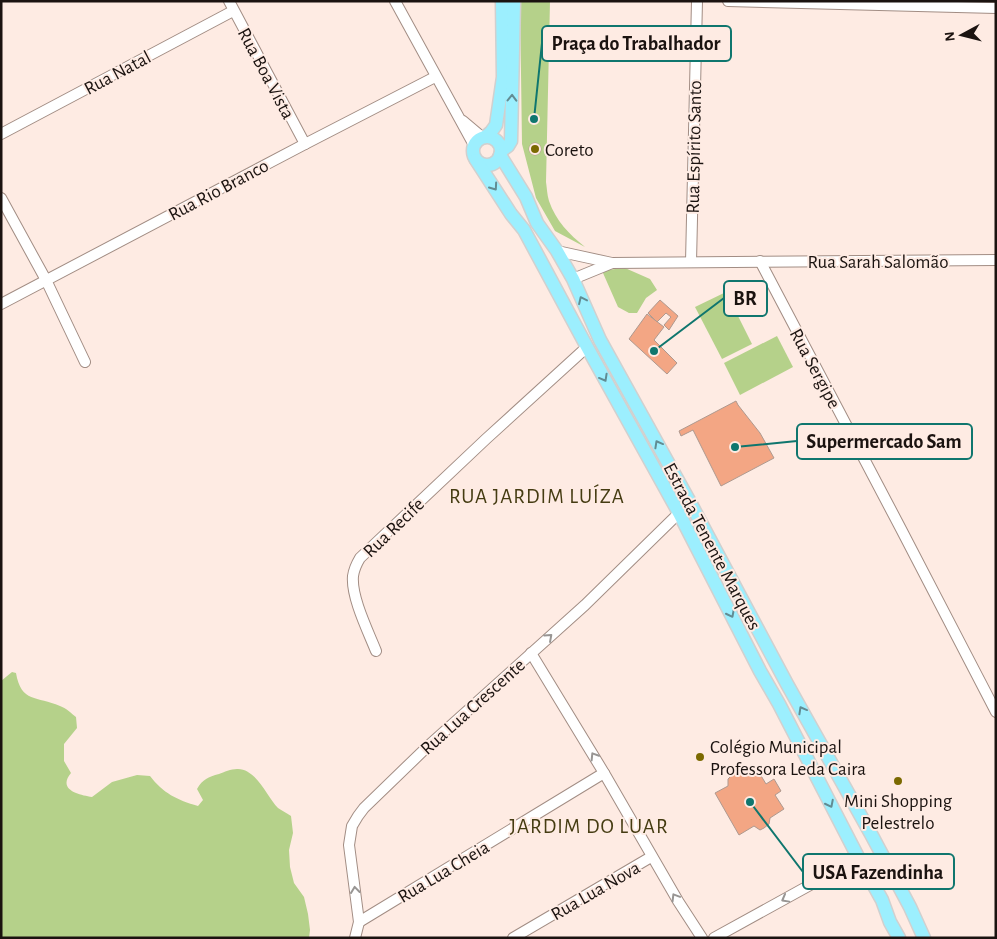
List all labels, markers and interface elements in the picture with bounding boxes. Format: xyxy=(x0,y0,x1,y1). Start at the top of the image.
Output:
north arrow xyxy=(937,10,987,60)
street label: Rua Boa Vista xyxy=(234,25,298,123)
callout: Praça do Trabalhador xyxy=(542,26,731,61)
text: N xyxy=(943,31,958,42)
text: Praça do Trabalhador xyxy=(551,34,721,54)
street label: Rua Natal xyxy=(81,48,154,99)
street label: Rua Espírito Santo xyxy=(684,80,705,214)
one-way arrow xyxy=(506,94,517,102)
place label: Coreto xyxy=(545,141,594,160)
marker: Coreto xyxy=(529,143,541,155)
street label: Rua Rio Branco xyxy=(166,156,272,225)
one-way arrow xyxy=(488,181,497,191)
street label: Rua Sarah Salomão xyxy=(807,253,949,272)
callout: BR xyxy=(724,281,767,316)
text: BR xyxy=(733,289,757,309)
one-way arrow xyxy=(578,296,589,305)
street label: Rua Sergipe xyxy=(786,326,844,412)
one-way arrow xyxy=(598,373,608,382)
callout: Supermercado Sam xyxy=(797,424,972,459)
text: Supermercado Sam xyxy=(806,432,962,452)
one-way arrow xyxy=(654,440,664,449)
street label: Estrada Tenente Marques xyxy=(660,460,764,633)
district label: RUA JARDIM LUÍZA xyxy=(449,484,625,507)
street label: Rua Recife xyxy=(360,495,428,561)
one-way arrow xyxy=(725,608,735,617)
one-way arrow xyxy=(543,634,552,643)
street label: Rua Lua Crescente xyxy=(417,656,529,759)
one-way arrow xyxy=(798,706,808,715)
place label: Colégio Municipal Professora Leda Caira xyxy=(710,738,866,779)
marker: Colégio Municipal Professora Leda Caira xyxy=(694,751,706,763)
one-way arrow xyxy=(590,753,600,762)
marker: Mini Shopping Pelestrelo xyxy=(892,775,904,787)
place label: Mini Shopping Pelestrelo xyxy=(844,792,953,833)
one-way arrow xyxy=(824,799,834,808)
district label: JARDIM DO LUAR xyxy=(509,816,669,837)
street label: Rua Lua Cheia xyxy=(395,837,493,907)
callout: USA Fazendinha xyxy=(803,854,954,889)
street label: Rua Lua Nova xyxy=(548,858,644,924)
text: USA Fazendinha xyxy=(813,863,944,883)
one-way arrow xyxy=(350,885,361,893)
one-way arrow xyxy=(781,892,790,902)
one-way arrow xyxy=(672,893,682,902)

